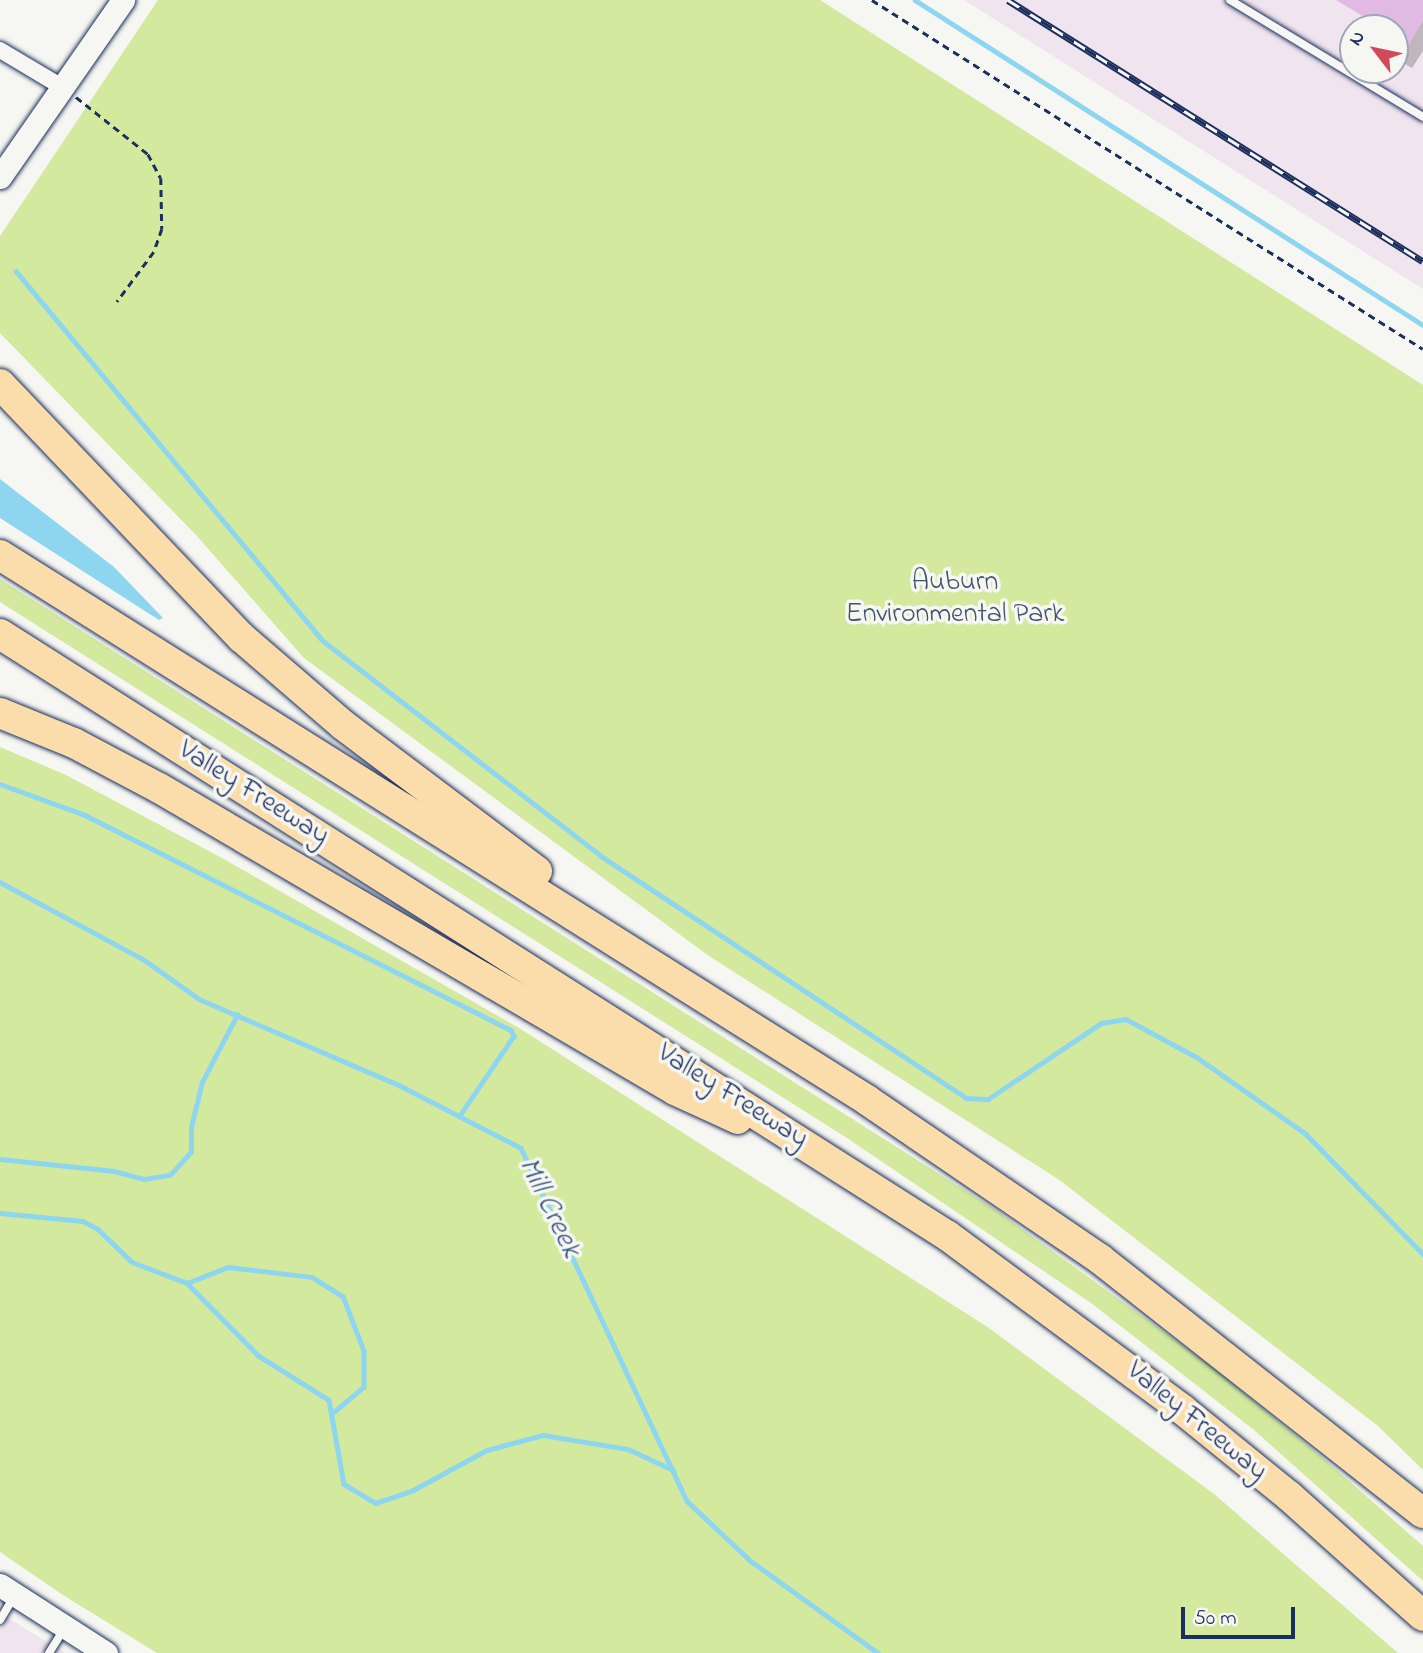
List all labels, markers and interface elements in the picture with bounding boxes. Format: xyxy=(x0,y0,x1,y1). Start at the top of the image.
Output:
north arrow xyxy=(1339,14,1409,84)
text: N xyxy=(1343,26,1372,51)
park label: Auburn Environmental Park xyxy=(846,566,1064,632)
street label: Valley Freeway xyxy=(171,734,335,854)
street label: Valley Freeway xyxy=(650,1037,814,1157)
water label: Mill Creek xyxy=(509,1152,589,1264)
street label: Valley Freeway xyxy=(1119,1355,1273,1489)
scale bar xyxy=(1185,1594,1299,1638)
text: 50 m xyxy=(1194,1604,1237,1634)

